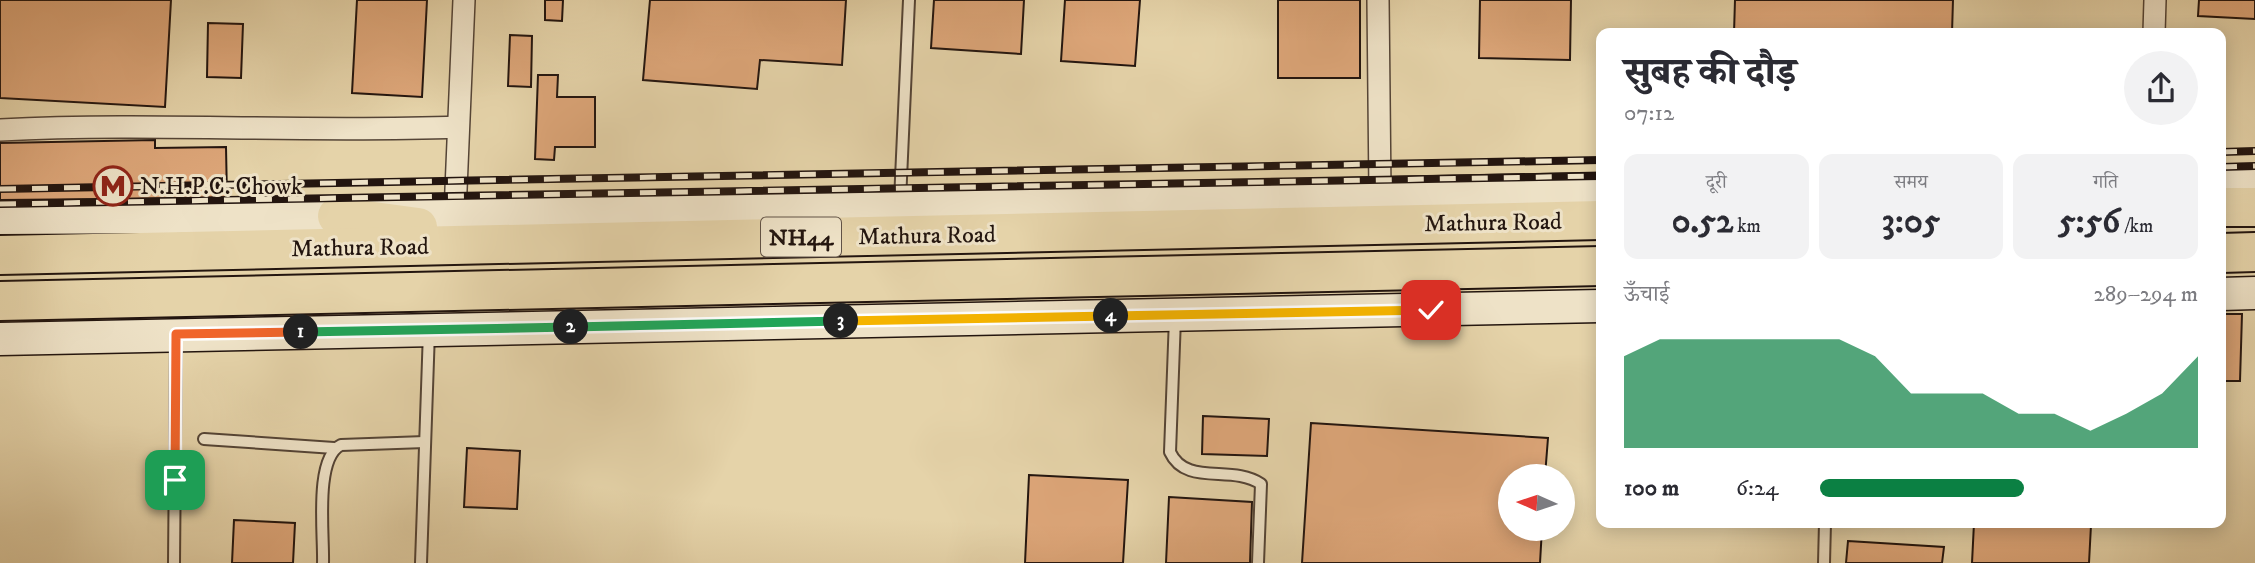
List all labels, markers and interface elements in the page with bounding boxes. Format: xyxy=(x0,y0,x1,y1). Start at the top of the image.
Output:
text: सुबह की दौड़ xyxy=(1624,49,1796,97)
button: share xyxy=(2124,51,2198,125)
text: 07:12 xyxy=(1624,99,1674,128)
metro station icon: N.H.P.C. Chowk xyxy=(92,165,134,207)
text: दूरी xyxy=(1706,171,1727,194)
text: समय xyxy=(1894,171,1928,194)
text: गति xyxy=(2093,171,2118,194)
place label: N.H.P.C. Chowk xyxy=(140,172,303,202)
text: 0.52 xyxy=(1672,200,1733,244)
text: 3:05 xyxy=(1882,200,1940,244)
text: 5:56 xyxy=(2058,200,2120,244)
street label: Mathura Road xyxy=(1424,207,1562,239)
text: km xyxy=(1733,215,1761,238)
text: /km xyxy=(2120,215,2153,238)
road number: NH44 xyxy=(761,218,841,256)
street label: Mathura Road xyxy=(858,220,996,252)
street label: Mathura Road xyxy=(291,232,429,264)
pin xyxy=(1401,280,1461,340)
text: ऊँचाई xyxy=(1624,280,1669,309)
text: 289–294 m xyxy=(2093,280,2198,309)
icon: check xyxy=(1412,291,1450,329)
pin: 4 xyxy=(1094,298,1128,334)
pin: 3 xyxy=(824,304,858,338)
text: 4 xyxy=(1105,304,1116,327)
text: 3 xyxy=(837,309,844,332)
pin: 2 xyxy=(554,310,588,344)
pin: 1 xyxy=(284,314,318,350)
text: 2 xyxy=(566,315,575,338)
text: 1 xyxy=(297,320,304,343)
pin xyxy=(145,450,205,510)
icon: arrive xyxy=(156,461,194,499)
north arrow xyxy=(1498,464,1575,541)
map controls xyxy=(1498,464,1575,541)
text: 100 m xyxy=(1624,474,1679,503)
text: 6:24 xyxy=(1736,474,1779,503)

